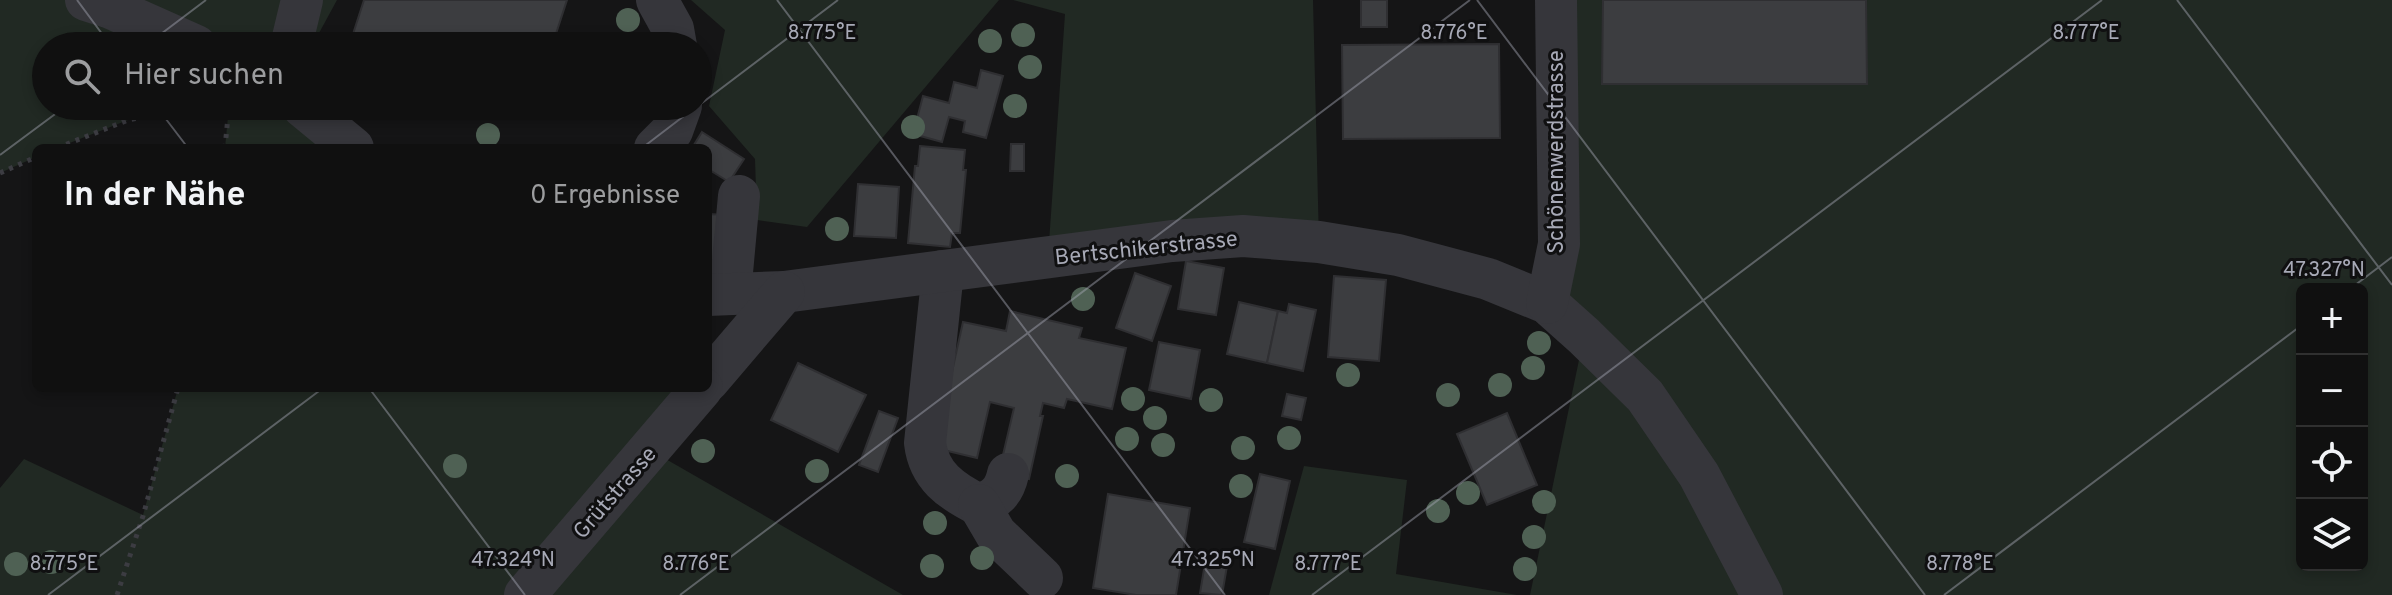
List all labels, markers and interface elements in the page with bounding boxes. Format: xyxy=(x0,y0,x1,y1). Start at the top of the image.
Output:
text: 8.775°E xyxy=(788,21,856,47)
text: 8.776°E xyxy=(1420,21,1488,47)
text: 8.777°E xyxy=(2052,21,2120,47)
search box xyxy=(32,32,712,120)
street label: Schönenwerdstrasse xyxy=(1544,50,1571,254)
icon: search xyxy=(60,54,104,98)
text: Hier suchen xyxy=(124,58,284,95)
text: In der Nähe xyxy=(64,175,246,218)
text: 0 Ergebnisse xyxy=(530,180,680,213)
street label: Bertschikerstrasse xyxy=(1054,226,1239,273)
text: 47.327°N xyxy=(2283,258,2365,284)
map controls xyxy=(2296,283,2368,571)
button: + xyxy=(2296,283,2368,355)
button: − xyxy=(2296,355,2368,427)
button: locate xyxy=(2296,427,2368,499)
street label: Grütstrasse xyxy=(568,442,663,545)
button: layers xyxy=(2296,499,2368,571)
text: 47.324°N xyxy=(471,548,555,574)
text: 47.325°N xyxy=(1171,548,1255,574)
text: 8.775°E xyxy=(30,552,98,578)
text: 8.776°E xyxy=(662,552,730,578)
text: 8.777°E xyxy=(1294,552,1362,578)
text: 8.778°E xyxy=(1926,552,1994,578)

